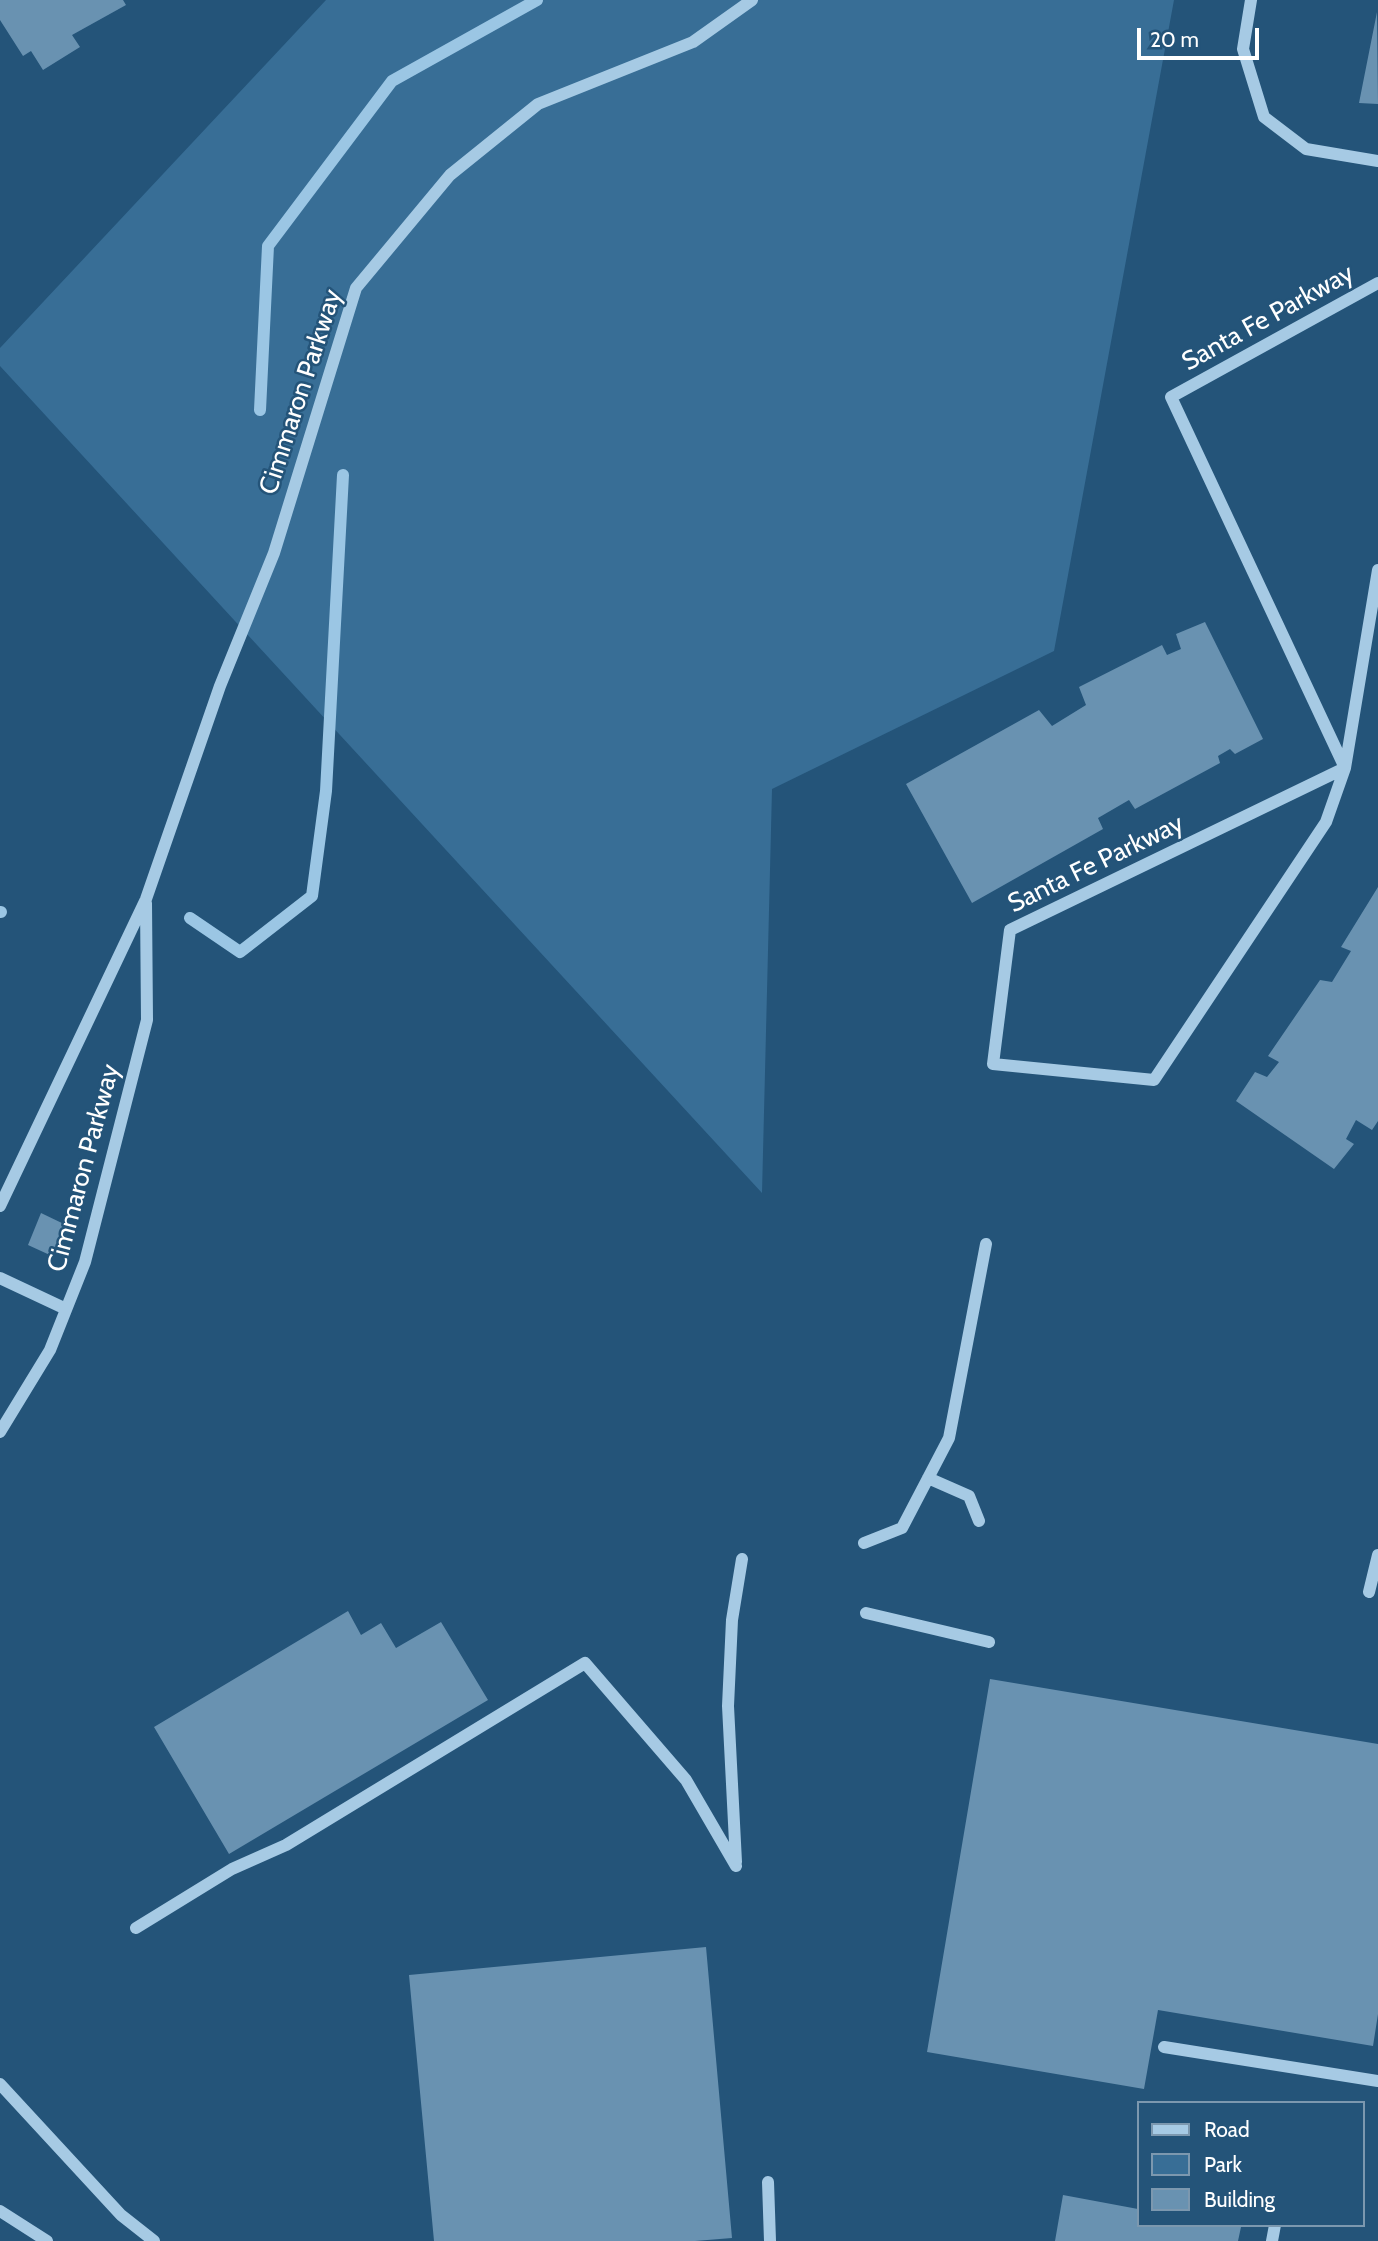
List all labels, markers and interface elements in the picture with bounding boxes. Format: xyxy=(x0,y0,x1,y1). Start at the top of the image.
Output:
scale bar xyxy=(1140,14,1262,58)
text: 20 m xyxy=(1150,27,1199,52)
street label: Santa Fe Parkway xyxy=(1177,258,1359,378)
street label: Cimmaron Parkway xyxy=(253,286,349,498)
street label: Santa Fe Parkway xyxy=(1003,808,1189,920)
street label: Cimmaron Parkway xyxy=(41,1061,127,1275)
legend xyxy=(1136,2101,1364,2227)
text: Road xyxy=(1204,2117,1250,2142)
text: Park xyxy=(1204,2152,1242,2177)
text: Building xyxy=(1204,2187,1275,2212)

